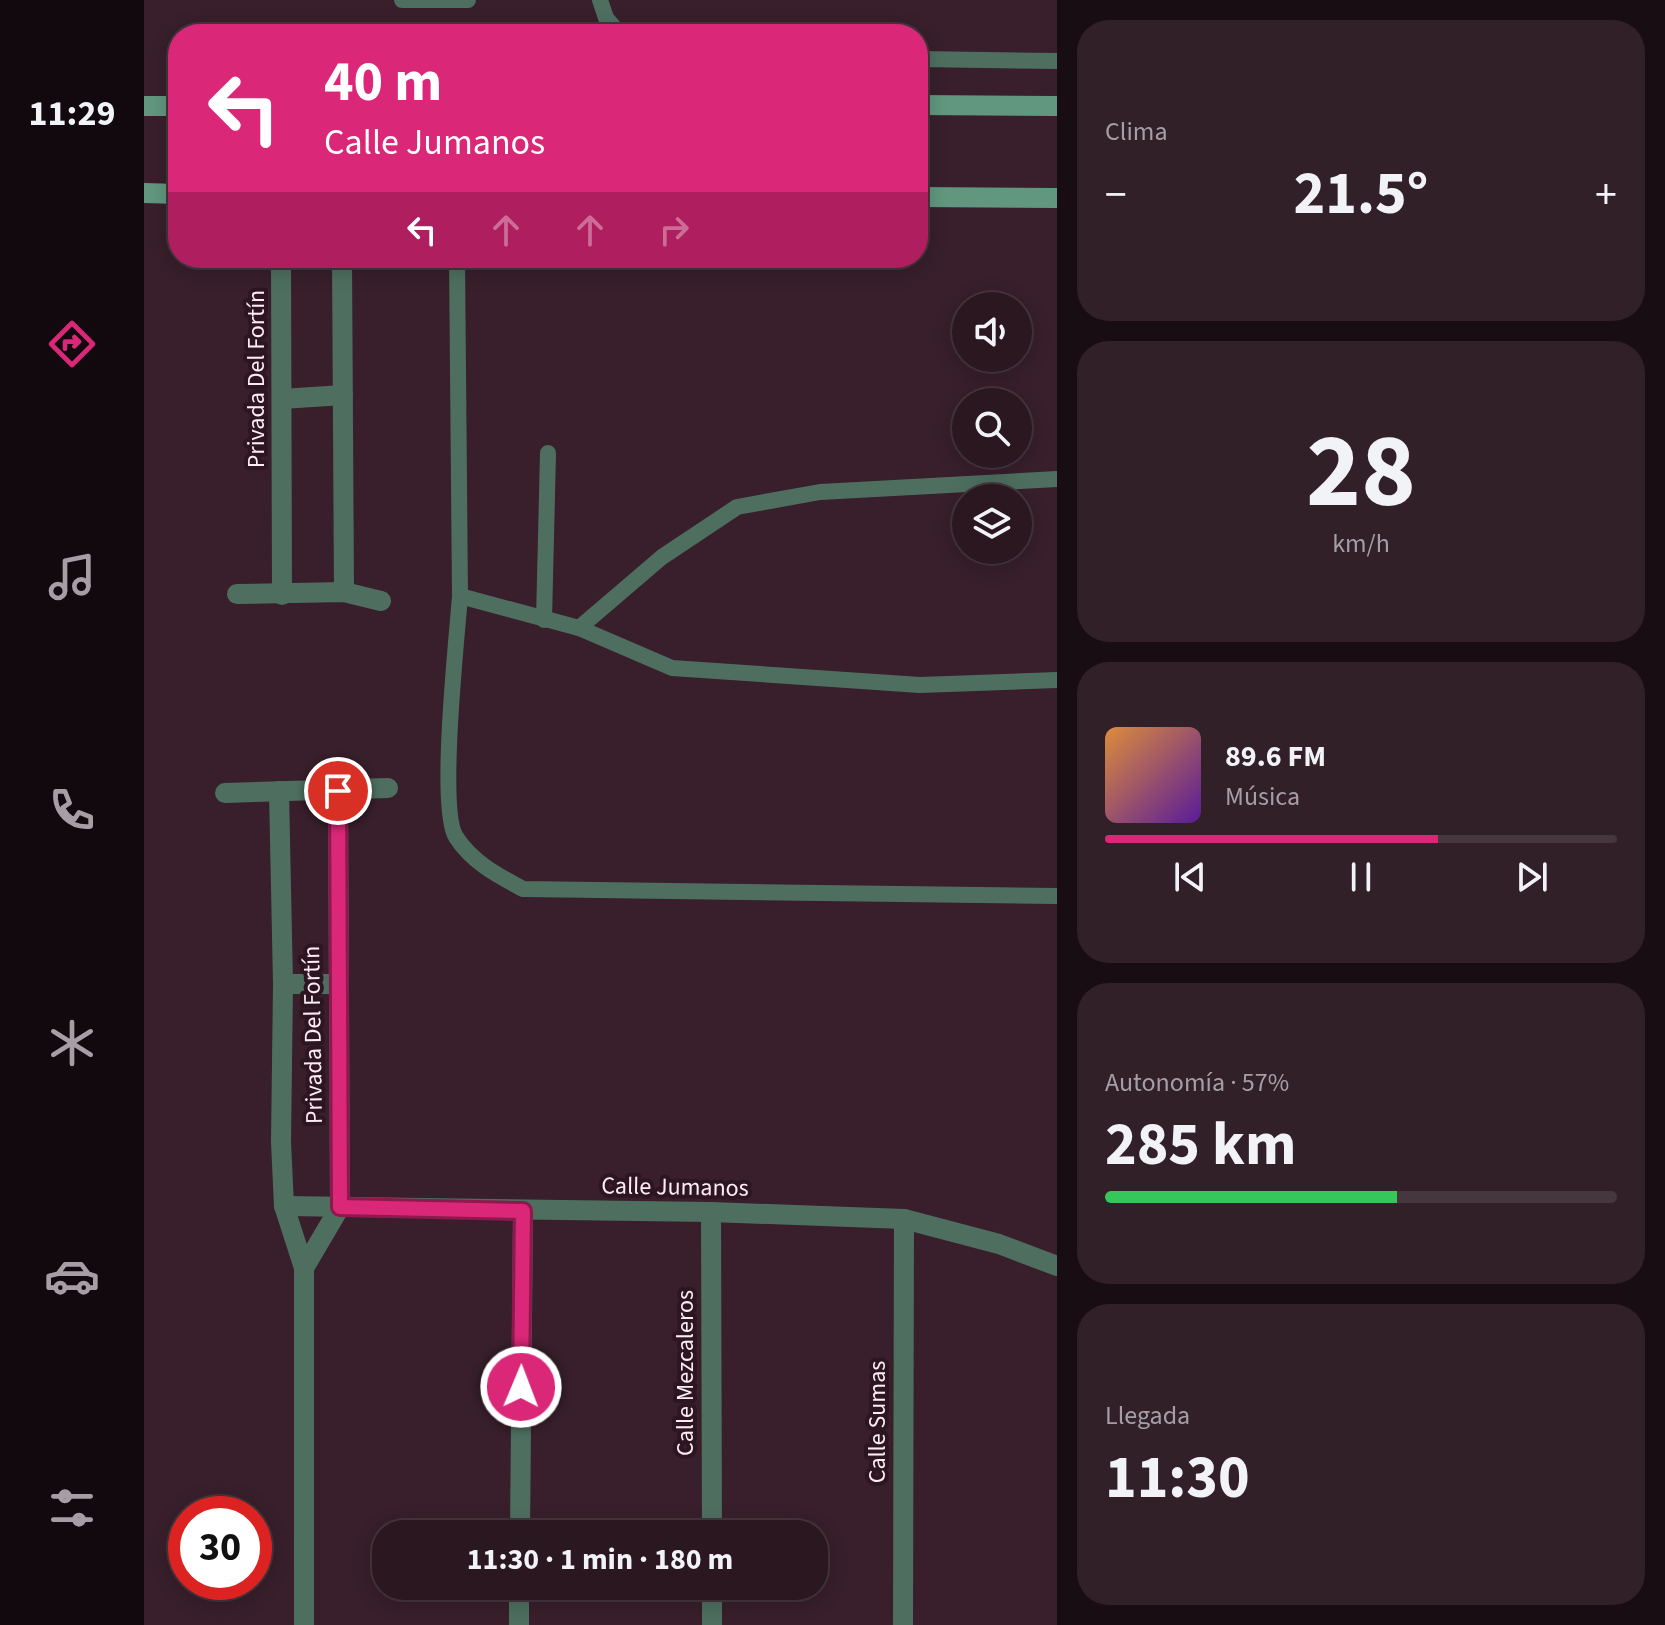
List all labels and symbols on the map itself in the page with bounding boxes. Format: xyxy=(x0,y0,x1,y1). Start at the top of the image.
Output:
street label: Privada Del Fortín xyxy=(239,290,274,468)
pin xyxy=(304,757,372,825)
street label: Privada Del Fortín xyxy=(294,945,332,1125)
street label: Calle Jumanos xyxy=(601,1168,749,1206)
street label: Calle Mezcaleros xyxy=(668,1290,703,1456)
position arrow xyxy=(479,1345,563,1429)
street label: Calle Sumas xyxy=(860,1361,895,1483)
speed limit sign: 30 xyxy=(168,1496,272,1600)

